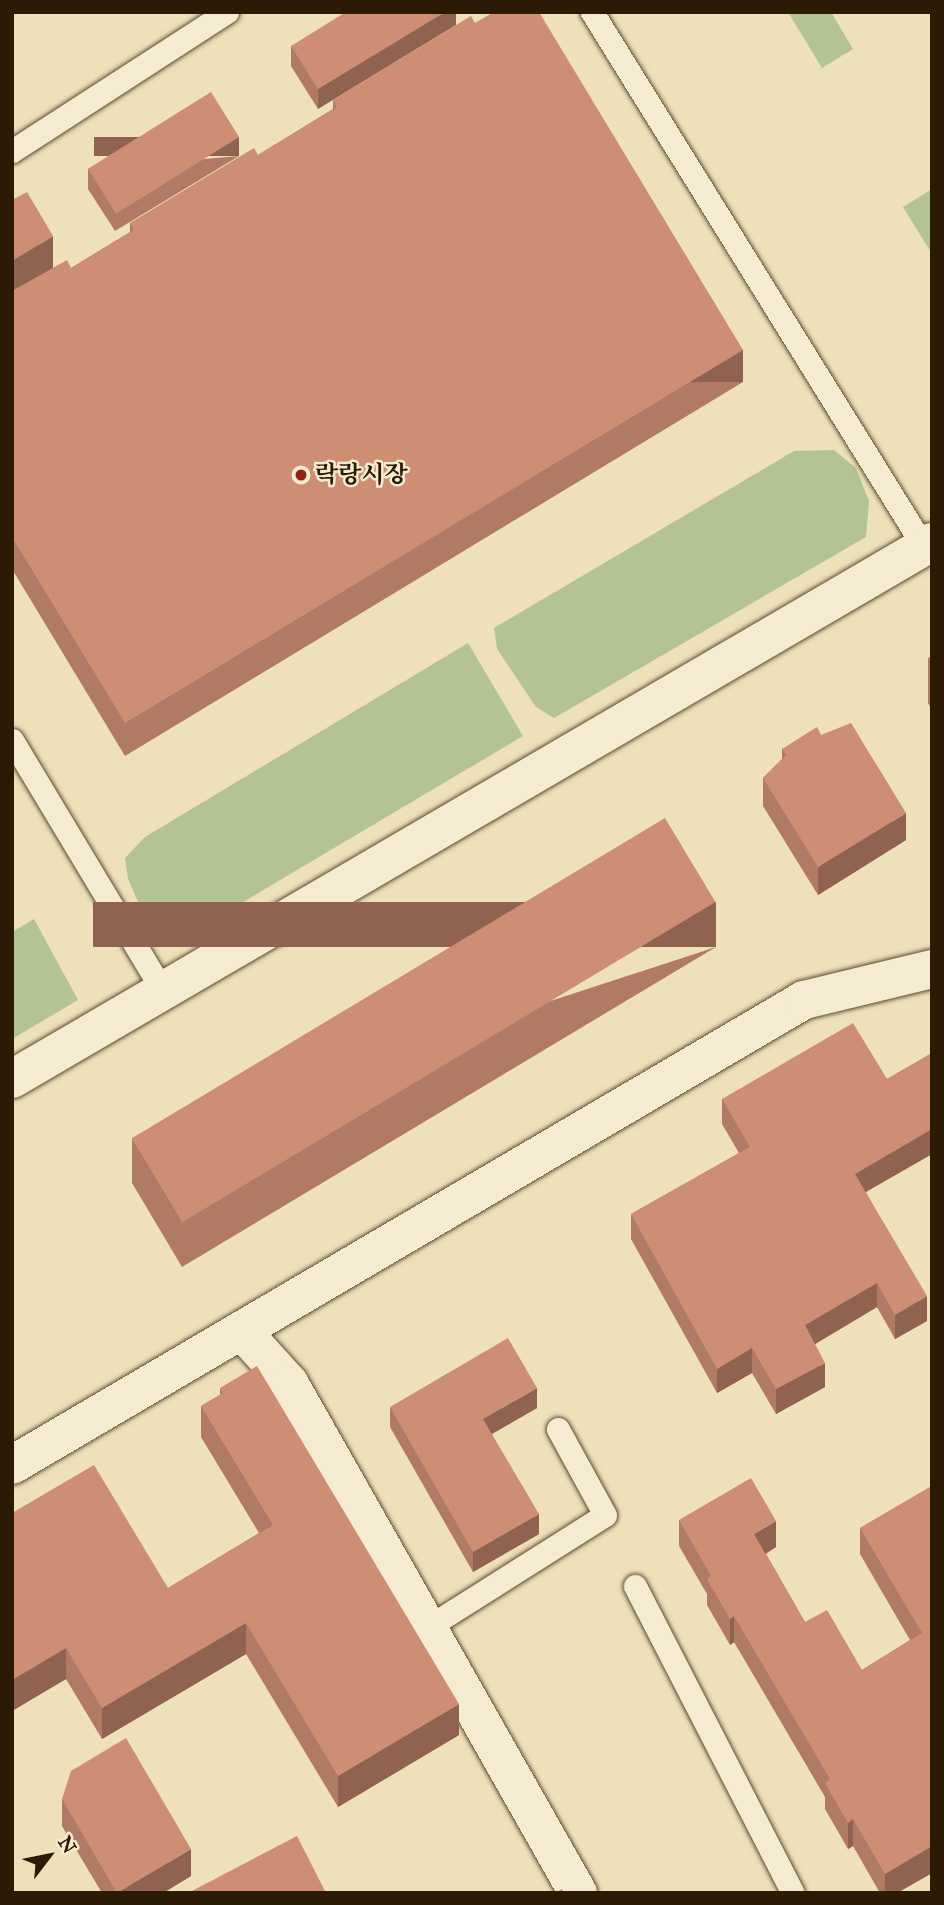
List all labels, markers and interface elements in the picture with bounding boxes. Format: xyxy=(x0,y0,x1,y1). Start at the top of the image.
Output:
place label: 락랑시장 xyxy=(315,461,408,489)
marker: 락랑시장 xyxy=(293,467,309,483)
north arrow xyxy=(14,1821,84,1891)
text: N xyxy=(53,1832,81,1858)

